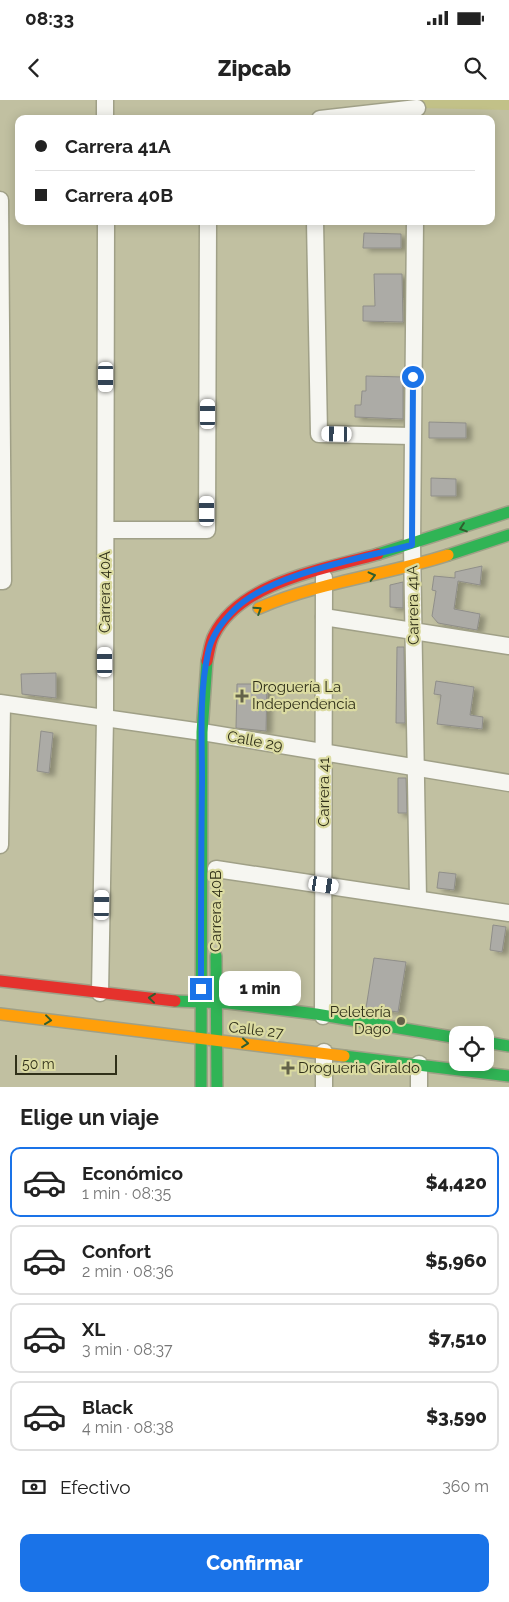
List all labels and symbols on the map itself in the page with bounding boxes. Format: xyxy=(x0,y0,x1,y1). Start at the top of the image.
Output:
car xyxy=(98,362,113,392)
route start xyxy=(402,366,424,388)
car xyxy=(200,399,215,429)
car xyxy=(321,426,352,442)
car xyxy=(199,496,214,526)
one-way arrow xyxy=(459,522,468,532)
street label: Carrera 40A xyxy=(96,551,114,633)
street label: Carrera 41A xyxy=(403,565,423,645)
one-way arrow xyxy=(368,571,377,582)
one-way arrow xyxy=(252,607,262,616)
car xyxy=(97,647,112,677)
place label: Droguería La Independencia xyxy=(252,678,356,713)
marker: Droguería La Independencia xyxy=(236,690,248,702)
street label: Calle 29 xyxy=(226,727,284,755)
street label: Carrera 41 xyxy=(315,757,333,827)
street label: Carrera 40B xyxy=(207,870,225,952)
car xyxy=(308,875,339,895)
car xyxy=(94,890,109,920)
callout: 1 min xyxy=(218,972,301,1006)
route end xyxy=(190,978,212,1000)
one-way arrow xyxy=(148,993,156,1004)
place label: Peletería Dago xyxy=(330,1003,391,1038)
one-way arrow xyxy=(45,1014,53,1025)
marker: Peletería Dago xyxy=(395,1015,407,1027)
street label: Calle 27 xyxy=(228,1018,284,1042)
one-way arrow xyxy=(241,1037,249,1048)
scale bar xyxy=(15,1052,118,1075)
place label: Drogueria Giraldo xyxy=(298,1059,420,1077)
marker: Drogueria Giraldo xyxy=(282,1062,294,1074)

